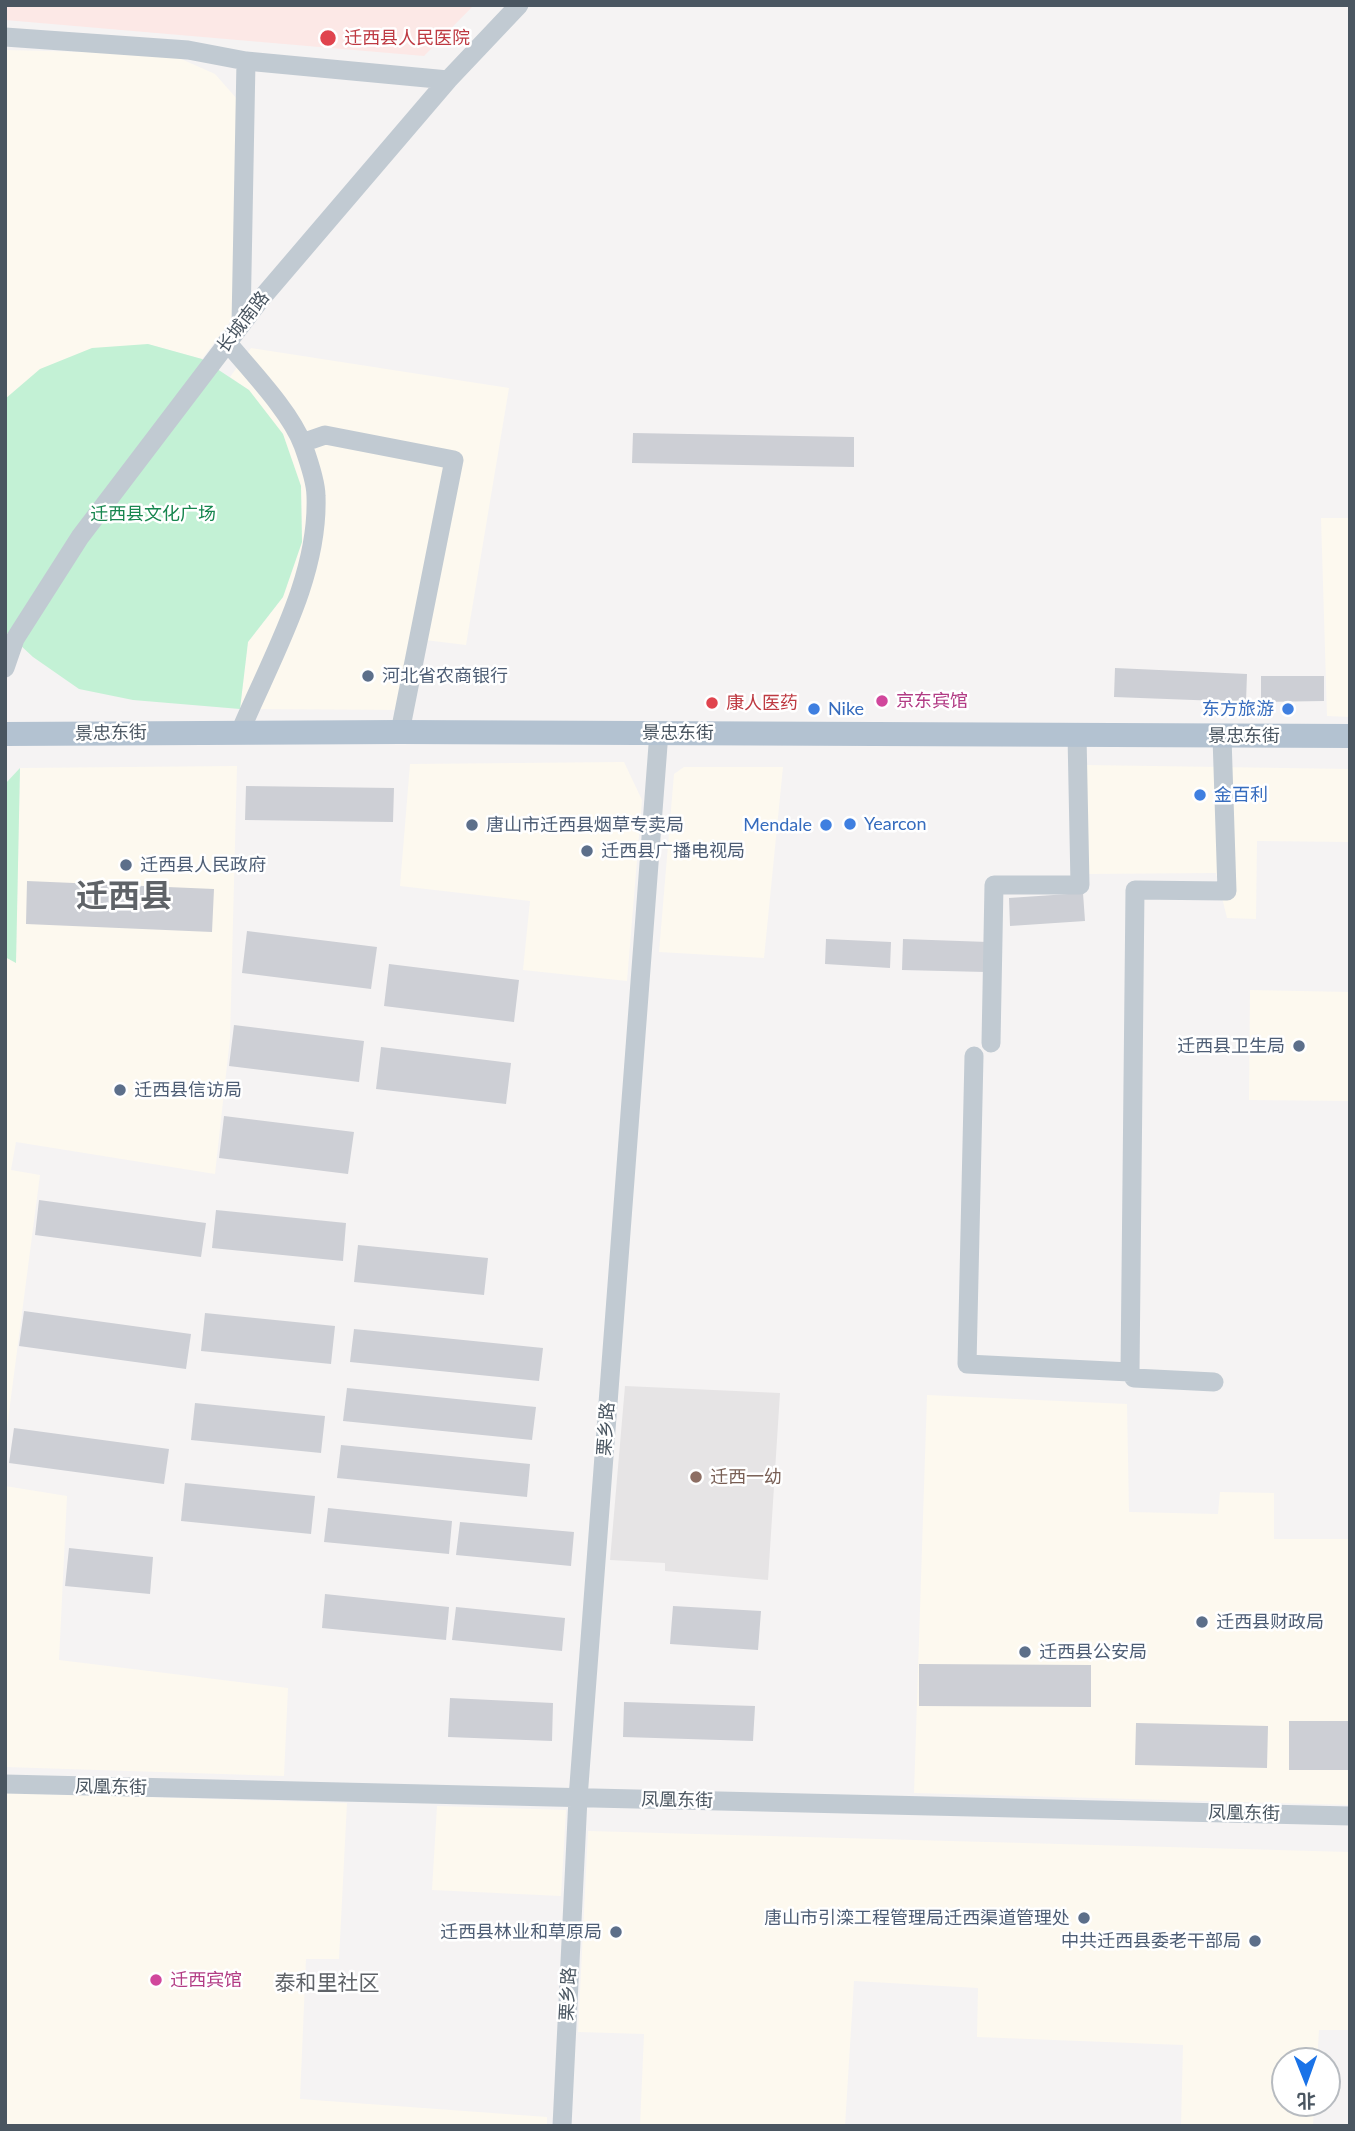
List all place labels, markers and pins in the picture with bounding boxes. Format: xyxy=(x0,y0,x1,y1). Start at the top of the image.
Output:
place label: 迁西县人民医院 xyxy=(344,27,470,49)
marker: 迁西县人民医院 xyxy=(318,28,338,48)
place label: 河北省农商银行 xyxy=(382,665,508,687)
marker: 河北省农商银行 xyxy=(360,668,376,684)
place label: 京东宾馆 xyxy=(896,690,968,712)
place label: 康人医药 xyxy=(726,692,798,714)
marker: 京东宾馆 xyxy=(874,693,890,709)
marker: 康人医药 xyxy=(704,695,720,711)
place label: Nike xyxy=(828,698,864,720)
place label: 东方旅游 xyxy=(1202,698,1274,720)
marker: Nike xyxy=(806,701,822,717)
marker: 东方旅游 xyxy=(1280,701,1296,717)
place label: 金百利 xyxy=(1214,784,1268,806)
marker: 金百利 xyxy=(1192,787,1208,803)
place label: Yearcon xyxy=(864,813,927,835)
place label: 唐山市迁西县烟草专卖局 xyxy=(486,814,684,836)
place label: Mendale xyxy=(743,814,812,836)
marker: Yearcon xyxy=(842,816,858,832)
marker: 唐山市迁西县烟草专卖局 xyxy=(464,817,480,833)
marker: Mendale xyxy=(818,817,834,833)
place label: 迁西县广播电视局 xyxy=(601,840,745,862)
marker: 迁西县广播电视局 xyxy=(579,843,595,859)
place label: 迁西县人民政府 xyxy=(140,854,266,876)
marker: 迁西县人民政府 xyxy=(118,857,134,873)
place label: 迁西县卫生局 xyxy=(1177,1035,1285,1057)
marker: 迁西县卫生局 xyxy=(1291,1038,1307,1054)
place label: 迁西县信访局 xyxy=(134,1079,242,1101)
marker: 迁西县信访局 xyxy=(112,1082,128,1098)
place label: 迁西一幼 xyxy=(710,1466,782,1488)
marker: 迁西一幼 xyxy=(688,1469,704,1485)
place label: 迁西县财政局 xyxy=(1216,1611,1324,1633)
marker: 迁西县财政局 xyxy=(1194,1614,1210,1630)
place label: 迁西县公安局 xyxy=(1039,1641,1147,1663)
marker: 迁西县公安局 xyxy=(1017,1644,1033,1660)
place label: 唐山市引滦工程管理局迁西渠道管理处 xyxy=(764,1907,1070,1929)
marker: 唐山市引滦工程管理局迁西渠道管理处 xyxy=(1076,1910,1092,1926)
place label: 迁西县林业和草原局 xyxy=(440,1921,602,1943)
marker: 迁西县林业和草原局 xyxy=(608,1924,624,1940)
place label: 中共迁西县委老干部局 xyxy=(1061,1930,1241,1952)
marker: 中共迁西县委老干部局 xyxy=(1247,1933,1263,1949)
place label: 迁西宾馆 xyxy=(170,1969,242,1991)
marker: 迁西宾馆 xyxy=(148,1972,164,1988)

